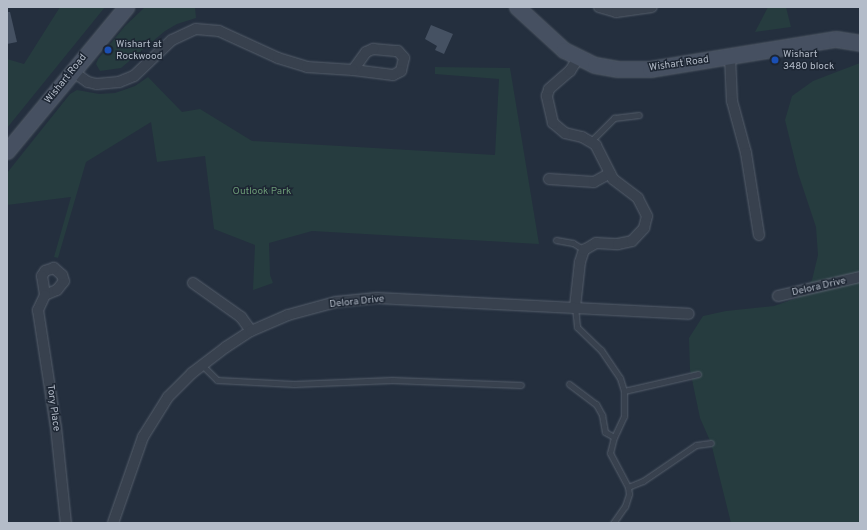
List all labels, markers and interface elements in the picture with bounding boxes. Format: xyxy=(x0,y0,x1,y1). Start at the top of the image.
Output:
place label: Wishart at Rockwood xyxy=(116,38,162,62)
marker: Wishart at Rockwood xyxy=(103,45,113,55)
place label: Wishart 3480 block xyxy=(783,48,834,72)
street label: Wishart Road xyxy=(42,52,90,106)
street label: Wishart Road xyxy=(648,54,710,74)
marker: Wishart 3480 block xyxy=(770,55,780,65)
park label: Outlook Park xyxy=(233,186,291,198)
street label: Delora Drive xyxy=(791,275,847,299)
street label: Delora Drive xyxy=(329,293,385,311)
street label: Tory Place xyxy=(44,384,62,432)

